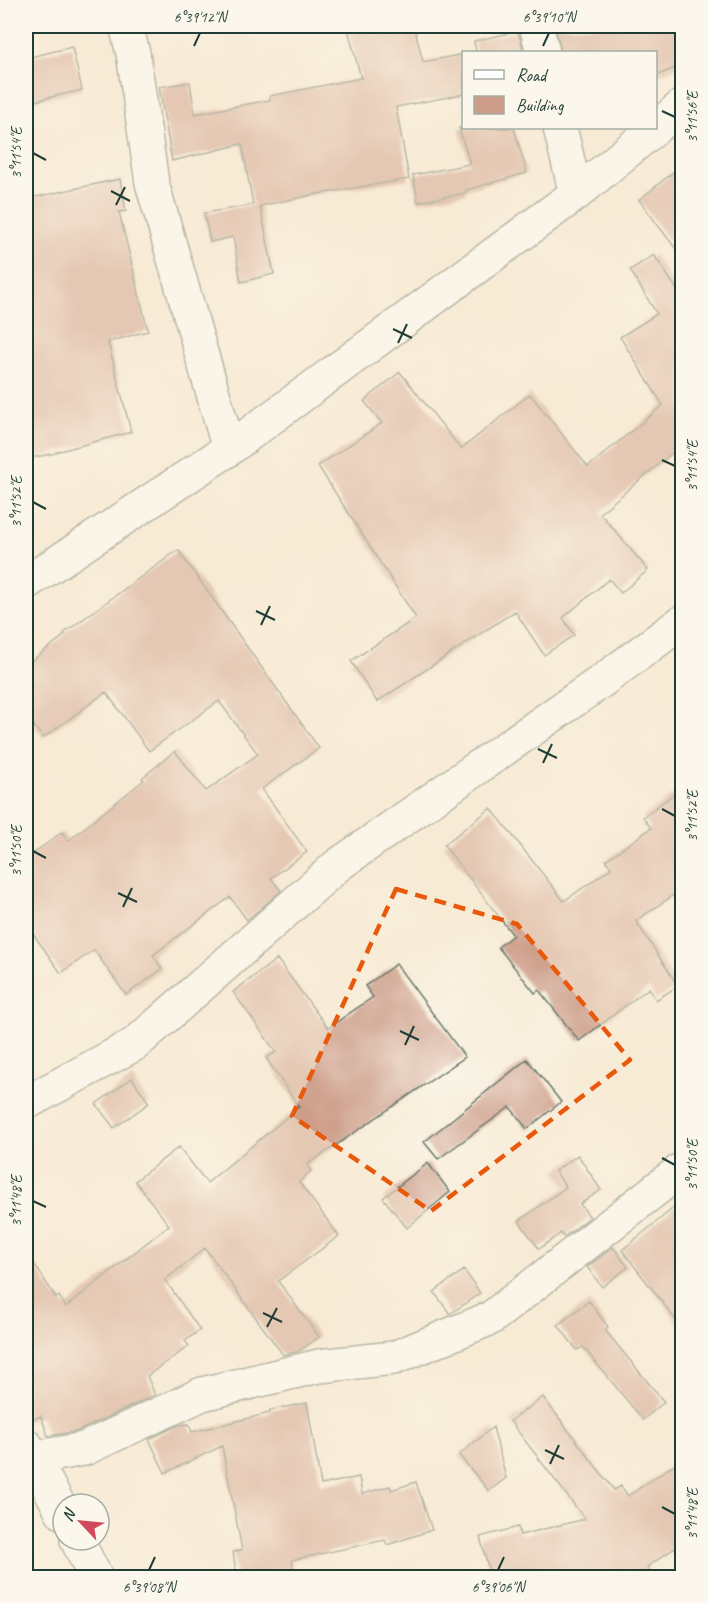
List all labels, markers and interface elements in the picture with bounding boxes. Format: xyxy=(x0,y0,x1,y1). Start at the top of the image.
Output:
text: 6°39'12"N xyxy=(174,8,229,27)
text: 6°39'10"N xyxy=(523,8,578,27)
legend xyxy=(462,51,657,129)
text: Road xyxy=(516,64,549,86)
text: 3°11'56"E xyxy=(683,89,702,143)
text: Building xyxy=(516,94,565,116)
text: 3°11'54"E xyxy=(7,125,26,179)
text: 3°11'54"E xyxy=(683,438,702,492)
text: 3°11'52"E xyxy=(7,474,26,528)
text: 3°11'52"E xyxy=(683,788,702,842)
text: 3°11'50"E xyxy=(7,823,26,877)
text: 3°11'50"E xyxy=(683,1137,702,1191)
text: 3°11'48"E xyxy=(7,1173,26,1227)
text: 3°11'48"E xyxy=(683,1486,702,1540)
north arrow xyxy=(51,1492,111,1552)
text: N xyxy=(57,1504,81,1525)
text: 6°39'08"N xyxy=(123,1578,178,1597)
text: 6°39'06"N xyxy=(472,1578,527,1597)

